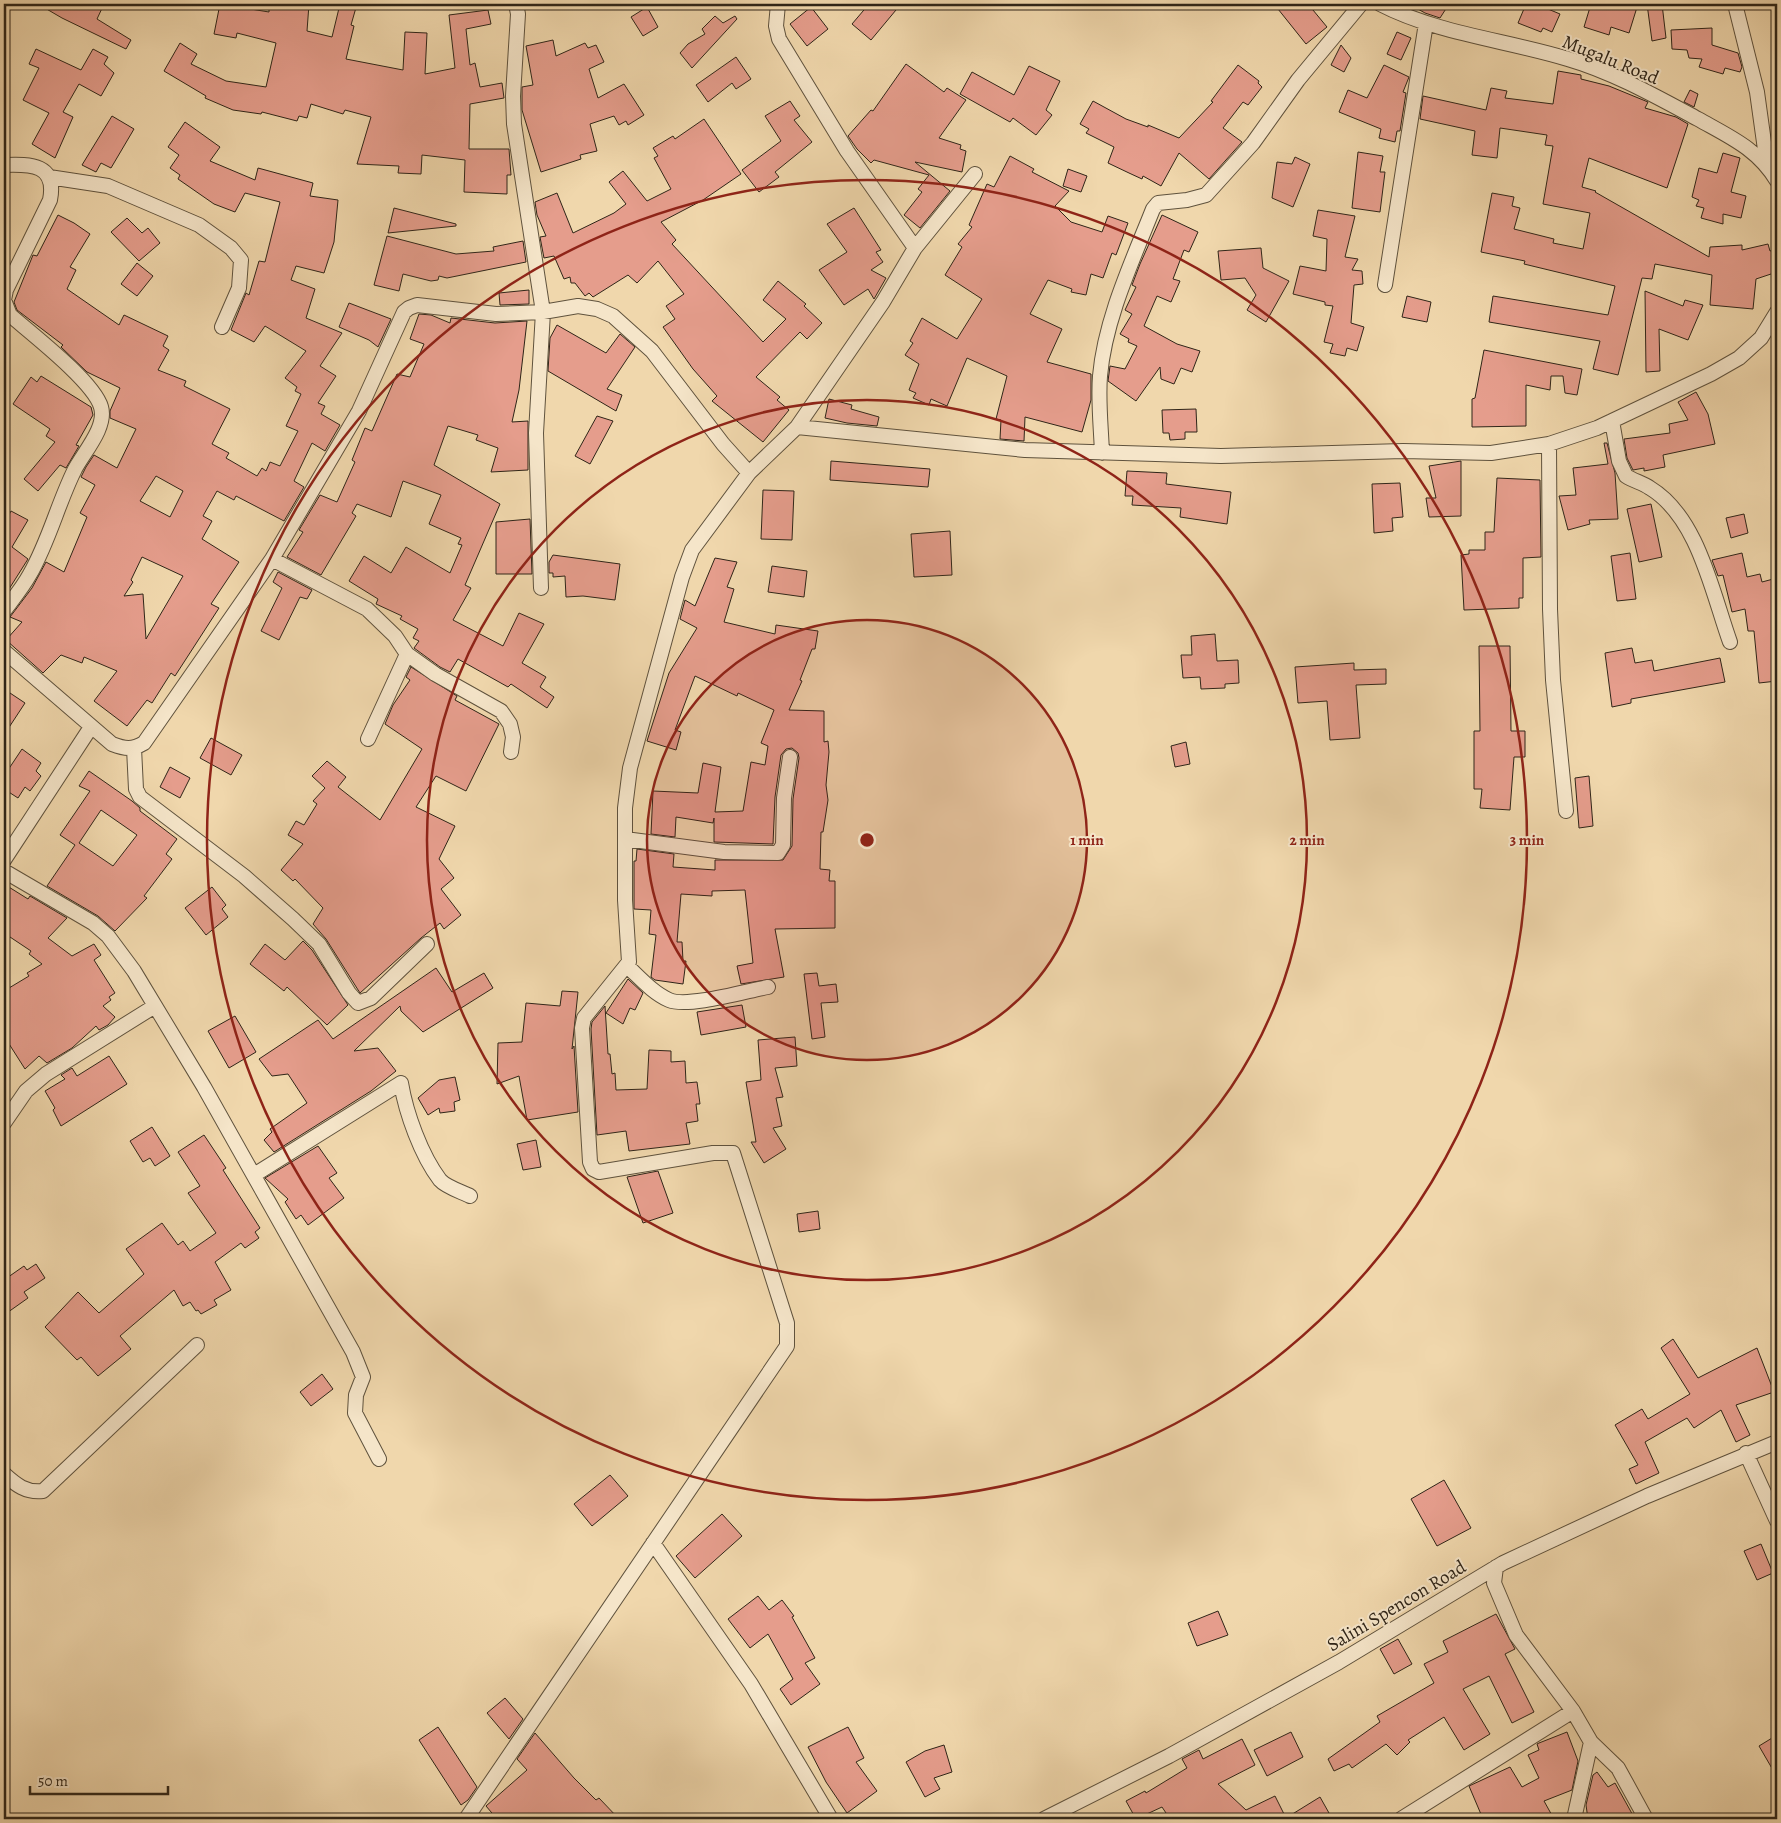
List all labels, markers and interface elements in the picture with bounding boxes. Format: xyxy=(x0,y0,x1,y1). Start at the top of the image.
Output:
street label: Mugalu Road xyxy=(1558,29,1664,91)
text: 1 min xyxy=(1070,830,1104,850)
text: 2 min xyxy=(1289,830,1325,850)
text: 3 min xyxy=(1510,830,1545,850)
centre of rings xyxy=(858,831,876,849)
street label: Salini Spencon Road xyxy=(1322,1554,1472,1658)
scale bar xyxy=(30,1763,168,1795)
text: 50 m xyxy=(38,1771,68,1791)

